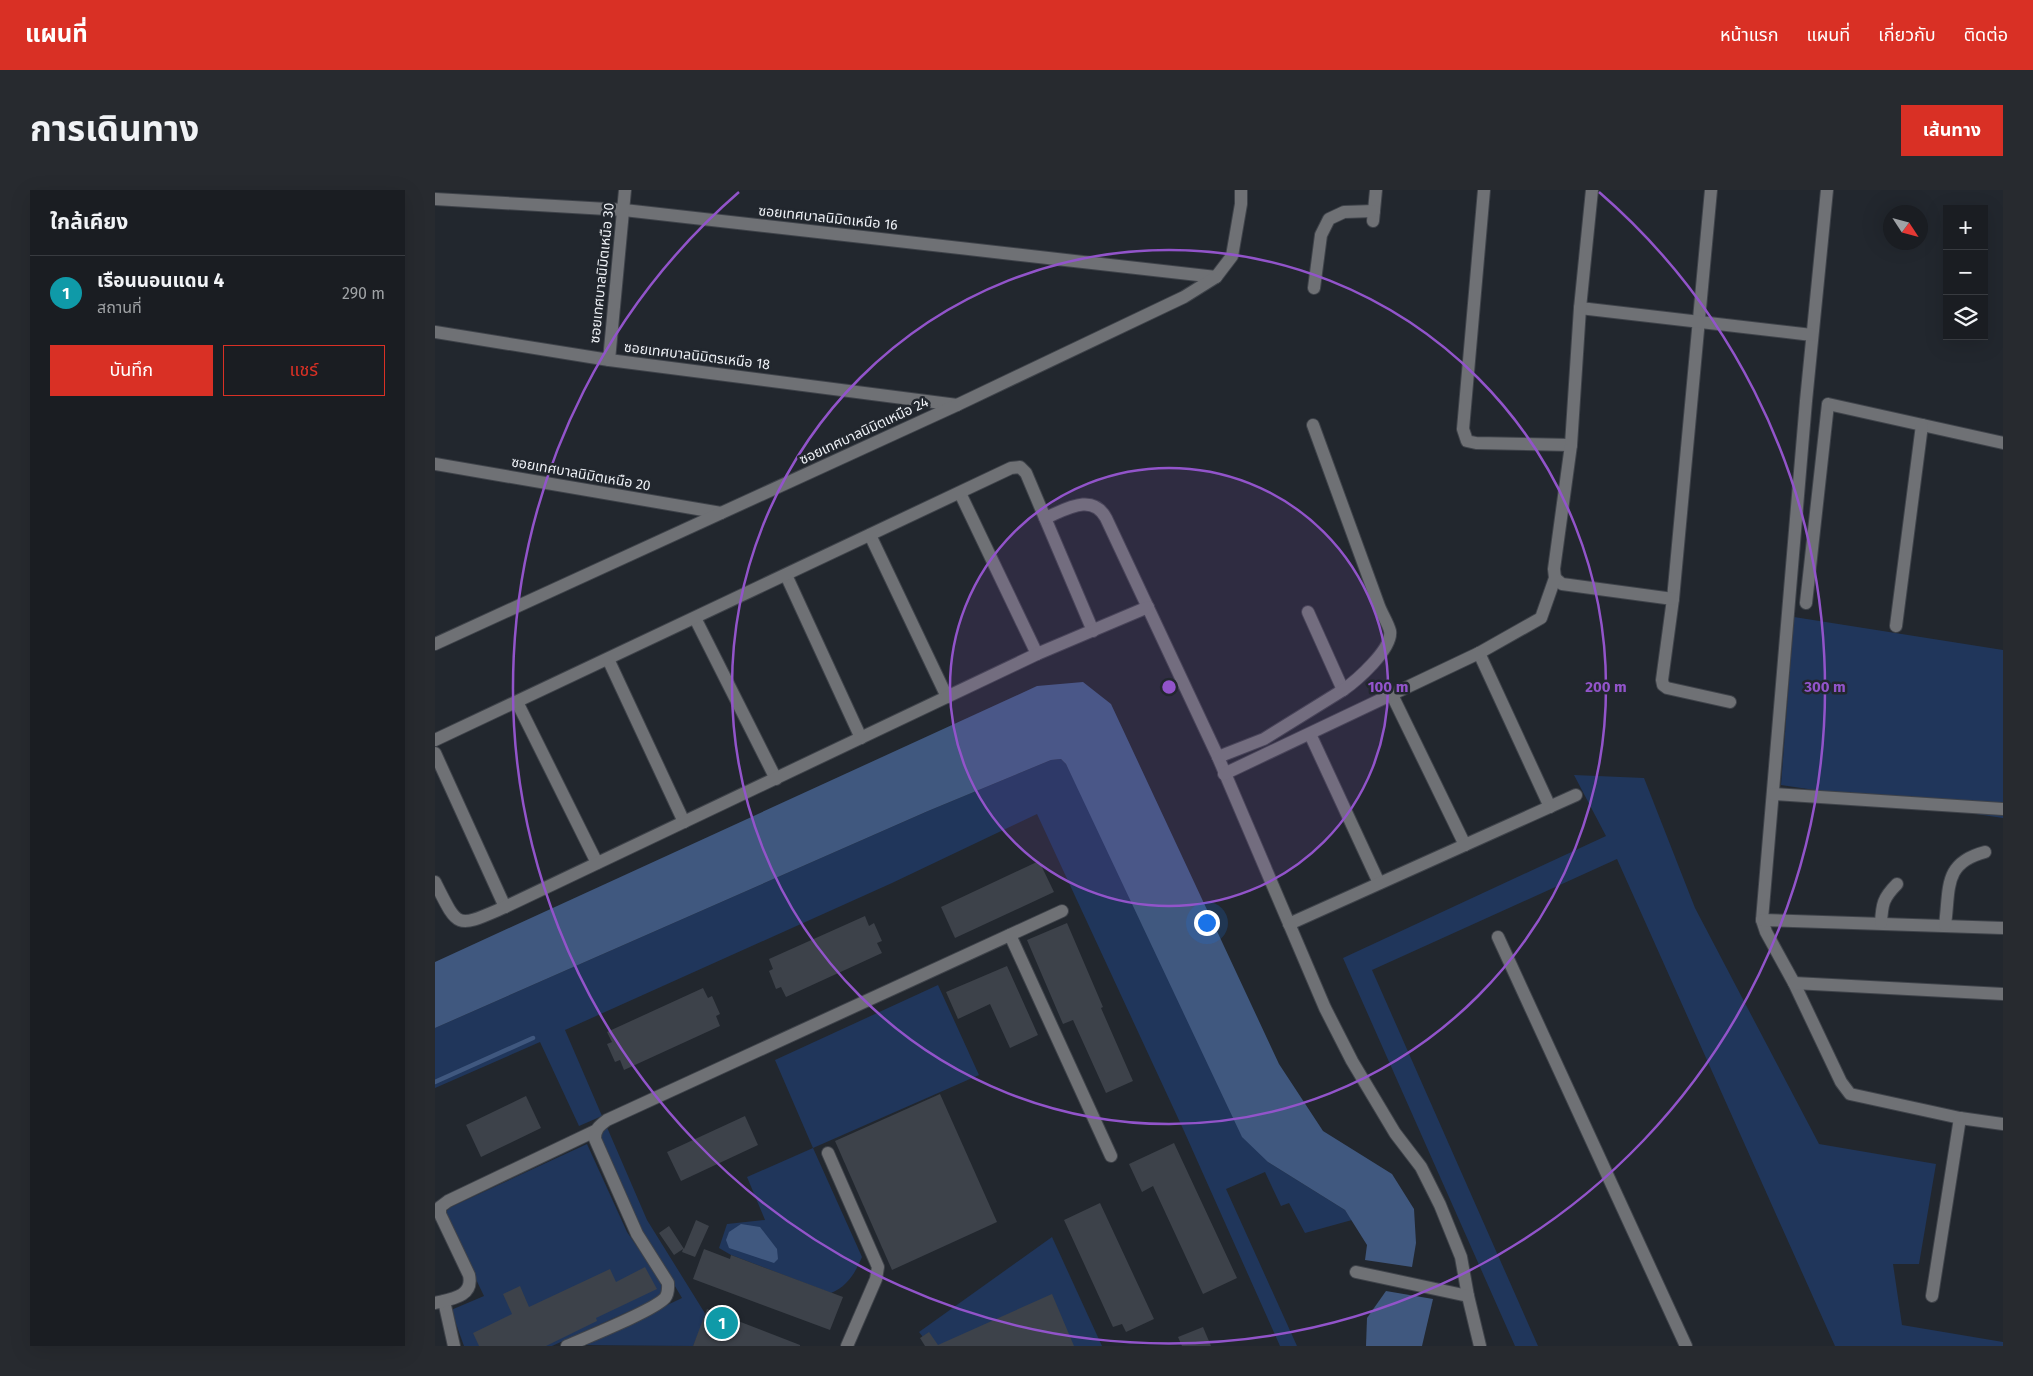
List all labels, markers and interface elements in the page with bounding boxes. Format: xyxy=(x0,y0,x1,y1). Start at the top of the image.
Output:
text: แผนที่ xyxy=(25,20,88,48)
text: หน้าแรก xyxy=(1720,24,1778,46)
text: แผนที่ xyxy=(1806,24,1850,46)
text: เกี่ยวกับ xyxy=(1878,24,1936,46)
text: ติดต่อ xyxy=(1964,24,2008,46)
button: เส้นทาง xyxy=(1901,105,2003,156)
text: การเดินทาง xyxy=(30,108,199,150)
street label: ซอยเทศบาลนิมิตเหนือ 30 xyxy=(586,202,618,344)
street label: ซอยเทศบาลนิมิตเหนือ 16 xyxy=(757,202,899,234)
north arrow xyxy=(1883,205,1928,250)
map controls xyxy=(1943,205,1988,340)
button: + xyxy=(1943,205,1988,250)
text: ใกล้เคียง xyxy=(50,209,128,235)
button: − xyxy=(1943,250,1988,295)
text: เรือนนอนแดน 4 xyxy=(97,269,224,292)
text: 1 xyxy=(62,284,70,303)
text: 290 m xyxy=(342,284,385,303)
button: layers xyxy=(1943,295,1988,340)
text: สถานที่ xyxy=(97,298,142,317)
street label: ซอยเทศบาลนิมิตรเหนือ 18 xyxy=(623,339,771,373)
button: บันทึก xyxy=(50,345,213,396)
button: แชร์ xyxy=(223,345,385,396)
street label: ซอยเทศบาลนิมิตเหนือ 24 xyxy=(797,393,932,468)
street label: ซอยเทศบาลนิมิตเหนือ 20 xyxy=(510,453,652,495)
centre of rings xyxy=(1160,678,1178,696)
text: 100 m xyxy=(1368,678,1408,696)
text: 200 m xyxy=(1585,678,1627,696)
text: 300 m xyxy=(1803,678,1846,696)
your location xyxy=(1194,910,1220,936)
pin: 1 xyxy=(706,1304,738,1342)

